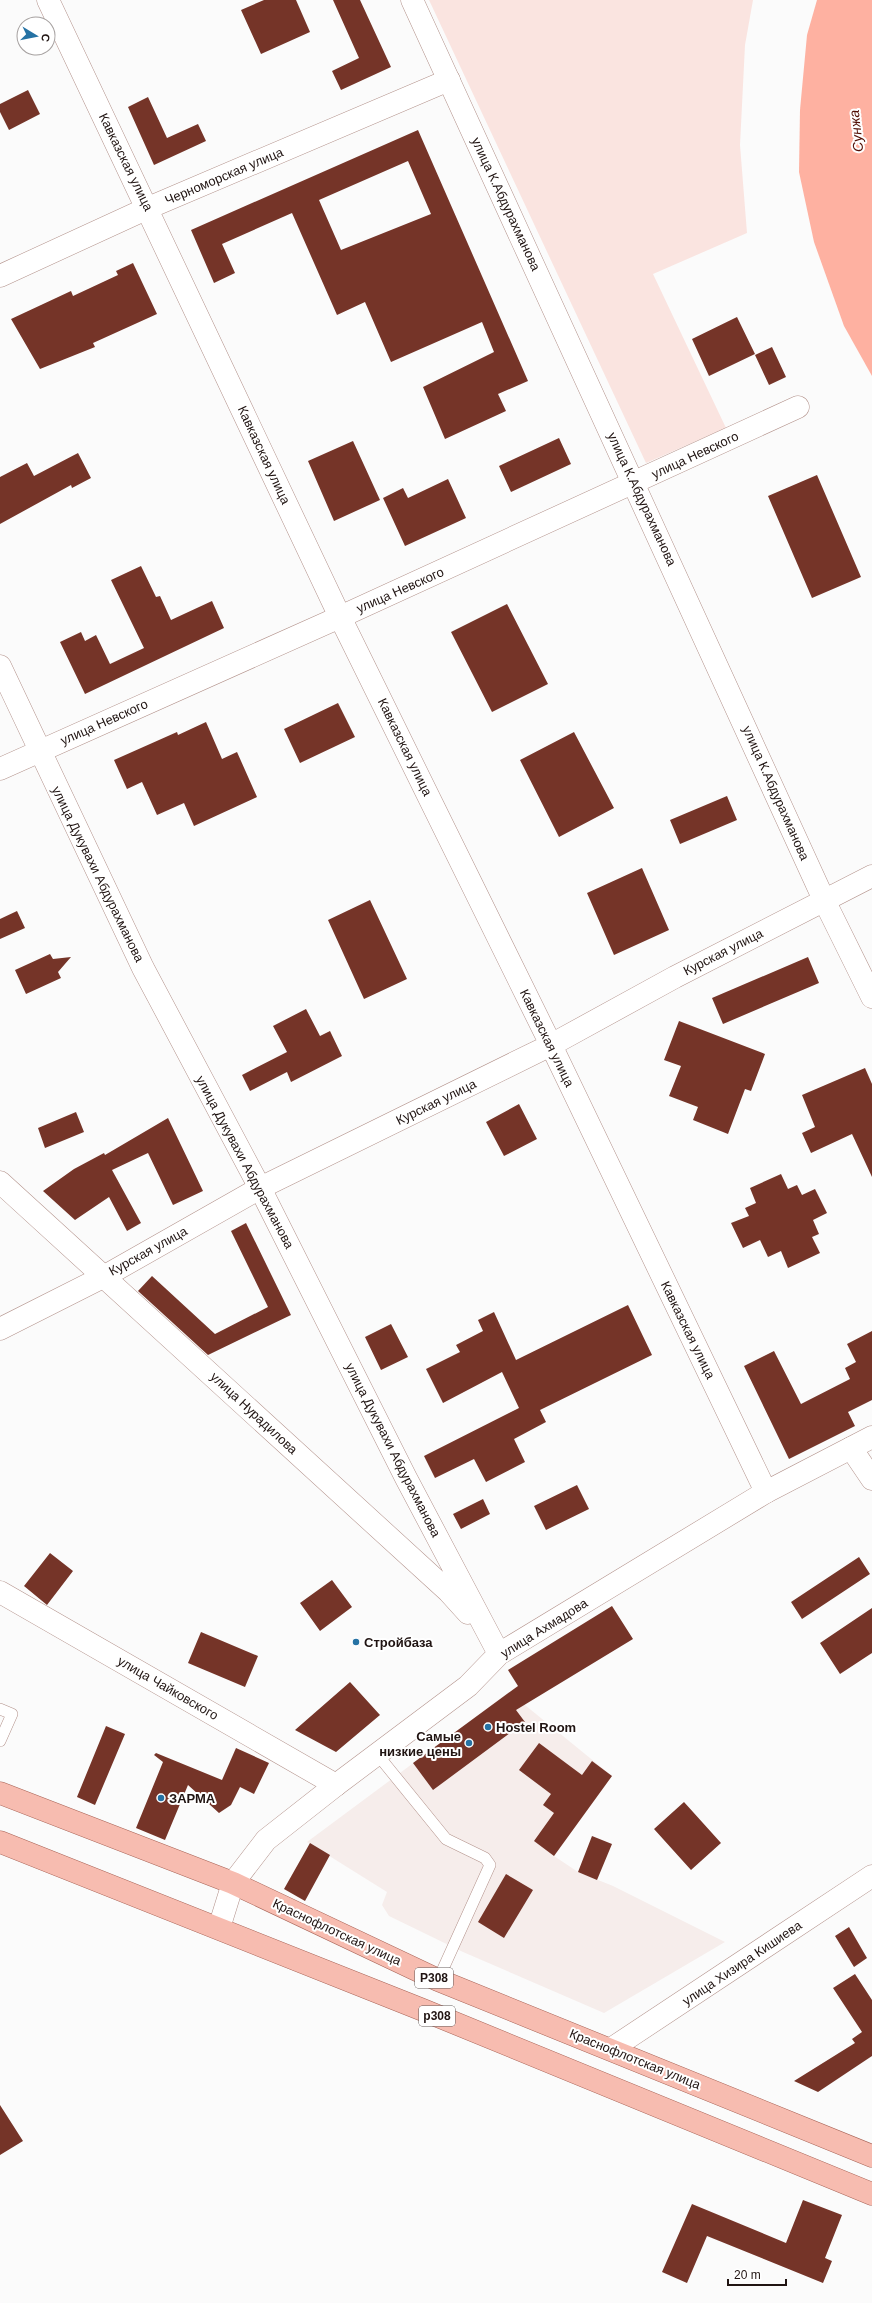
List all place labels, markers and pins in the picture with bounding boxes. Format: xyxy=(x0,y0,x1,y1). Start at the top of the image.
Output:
place label: Стройбаза xyxy=(364,1635,433,1650)
marker: Стройбаза xyxy=(351,1637,361,1647)
place label: Hostel Room xyxy=(496,1720,576,1735)
marker: Hostel Room xyxy=(483,1722,493,1732)
place label: Самые низкие цены xyxy=(379,1729,461,1759)
marker: Самые низкие цены xyxy=(464,1738,474,1748)
place label: ЗАРМА xyxy=(169,1791,216,1806)
marker: ЗАРМА xyxy=(156,1793,166,1803)

